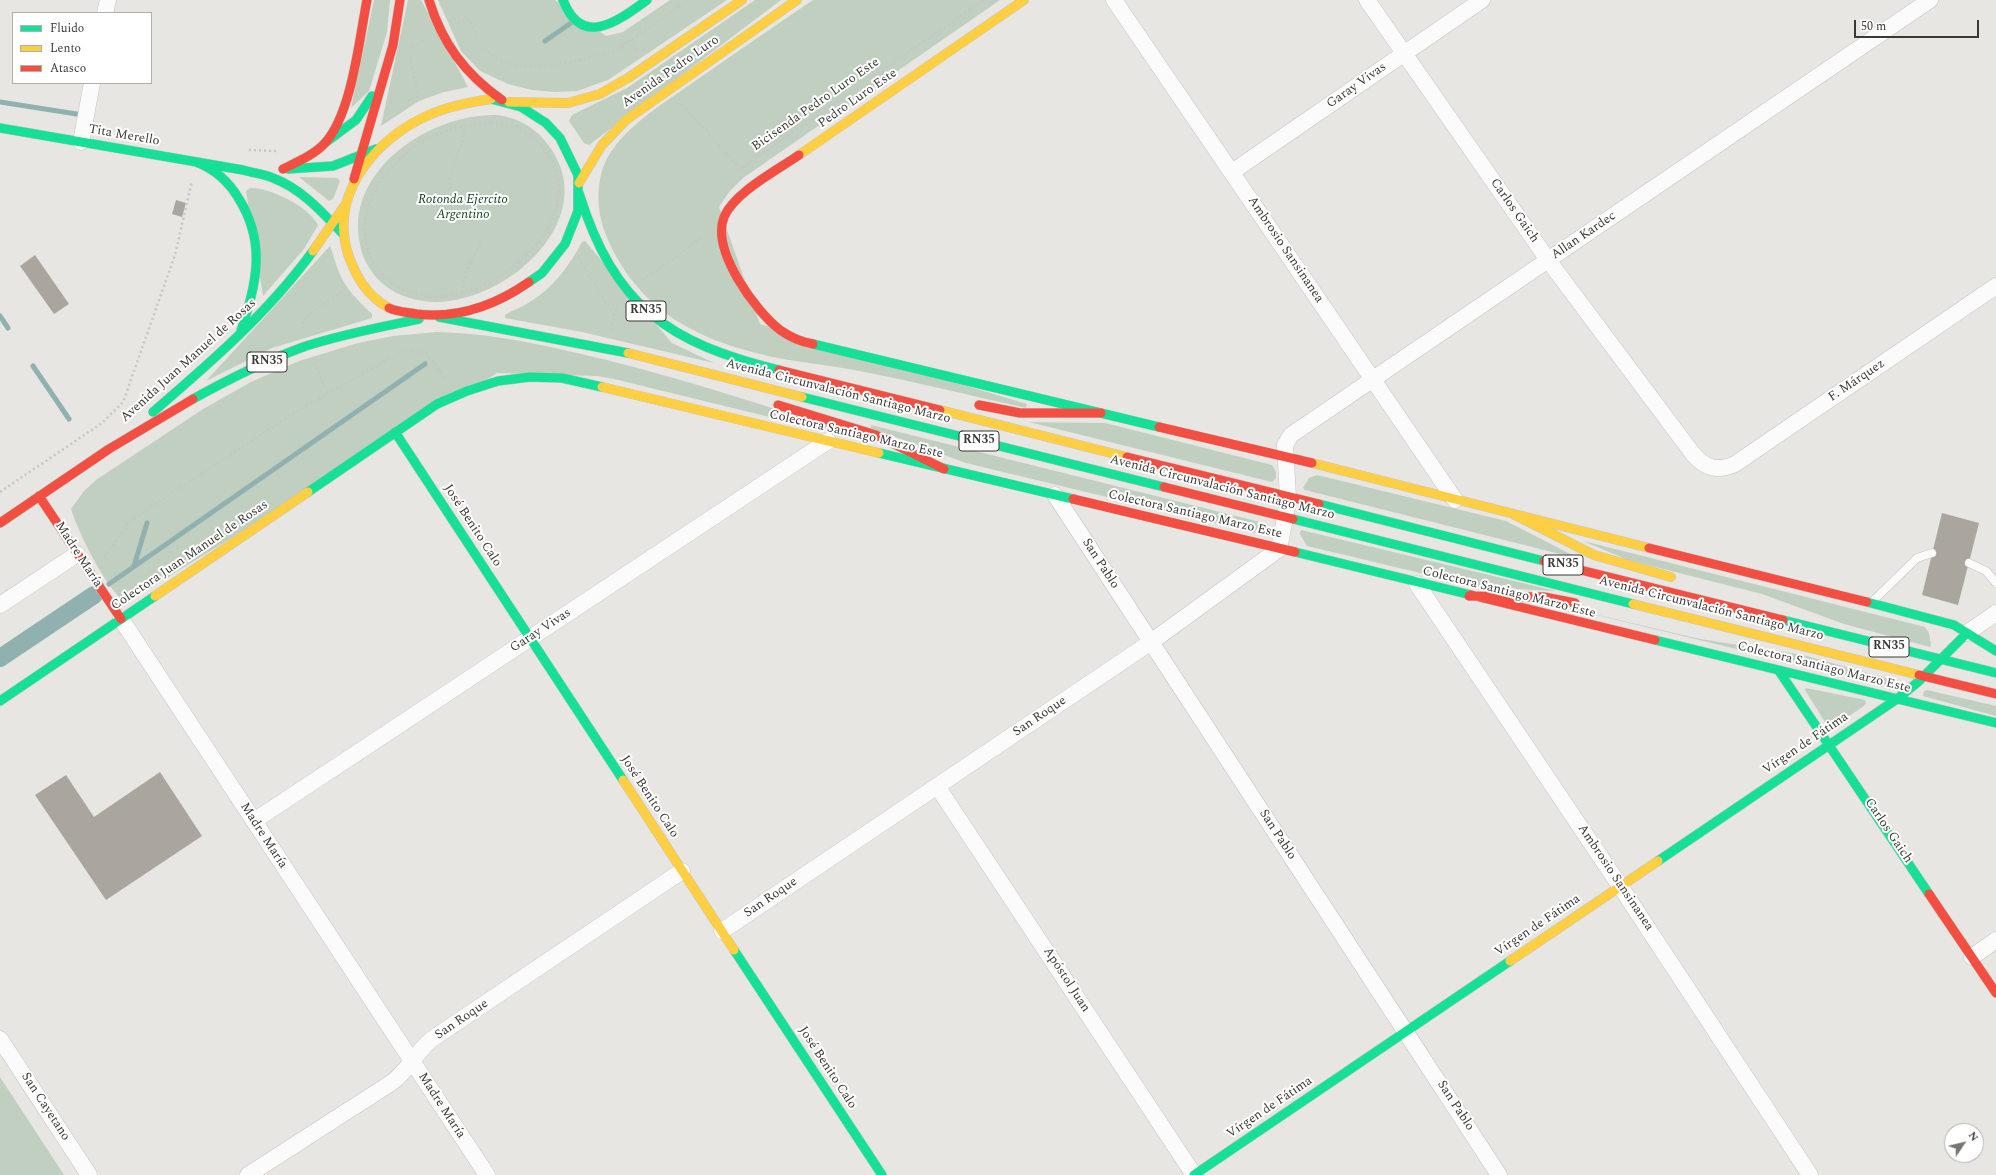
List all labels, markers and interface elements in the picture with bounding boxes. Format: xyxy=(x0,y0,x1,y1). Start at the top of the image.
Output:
legend xyxy=(12,12,152,84)
scale bar xyxy=(1856,12,1981,38)
text: 50 m xyxy=(1861,17,1886,36)
text: Fluido xyxy=(50,19,84,38)
street label: Avenida Pedro Luro xyxy=(619,33,723,111)
text: Lento xyxy=(50,39,81,58)
street label: Bicisenda Pedro Luro Este xyxy=(749,55,883,155)
text: Atasco xyxy=(50,59,86,78)
street label: Garay Vivas xyxy=(1324,60,1390,112)
street label: Pedro Luro Este xyxy=(816,66,900,132)
street label: Tita Merello xyxy=(87,122,161,150)
street label: Carlos Gaich xyxy=(1486,176,1542,246)
park label: Rotonda Ejercito Argentino xyxy=(418,192,508,223)
street label: Ambrosio Sansinanea xyxy=(1244,194,1326,306)
street label: Allan Kardec xyxy=(1549,209,1619,263)
street label: Avenida Juan Manuel de Rosas xyxy=(118,296,260,426)
road number: RN35 xyxy=(626,301,666,321)
road number: RN35 xyxy=(247,352,287,372)
street label: Avenida Circunvalación Santiago Marzo xyxy=(724,356,952,428)
street label: F. Márquez xyxy=(1826,356,1888,406)
street label: Colectora Santiago Marzo Este xyxy=(768,407,944,463)
road number: RN35 xyxy=(959,431,999,451)
street label: Avenida Circunvalación Santiago Marzo xyxy=(1108,452,1336,524)
street label: José Benito Calo xyxy=(440,482,504,570)
street label: Colectora Santiago Marzo Este xyxy=(1107,487,1283,543)
street label: Colectora Juan Manuel de Rosas xyxy=(109,498,271,614)
street label: Madre María xyxy=(51,519,105,591)
street label: San Pablo xyxy=(1078,536,1122,592)
road number: RN35 xyxy=(1543,555,1583,575)
street label: Colectora Santiago Marzo Este xyxy=(1421,564,1597,622)
street label: Avenida Circunvalación Santiago Marzo xyxy=(1597,573,1825,645)
street label: Garay Vivas xyxy=(508,606,574,656)
road number: RN35 xyxy=(1869,637,1909,657)
street label: Colectora Santiago Marzo Este xyxy=(1736,639,1912,697)
street label: San Roque xyxy=(1010,694,1070,740)
street label: Vírgen de Fátima xyxy=(1760,710,1852,778)
street label: José Benito Calo xyxy=(617,753,681,841)
street label: Carlos Gaich xyxy=(1861,796,1915,866)
street label: Madre María xyxy=(236,800,290,872)
street label: San Pablo xyxy=(1255,807,1299,863)
street label: Ambrosio Sansinanea xyxy=(1574,822,1656,934)
street label: San Roque xyxy=(741,875,801,921)
street label: Vírgen de Fátima xyxy=(1492,892,1584,960)
street label: Apóstol Juan xyxy=(1039,944,1093,1016)
street label: San Roque xyxy=(432,997,492,1043)
street label: José Benito Calo xyxy=(795,1024,859,1112)
street label: San Cayetano xyxy=(17,1070,73,1144)
street label: Madre María xyxy=(414,1070,468,1142)
street label: Vírgen de Fátima xyxy=(1224,1074,1316,1142)
street label: San Pablo xyxy=(1433,1078,1477,1134)
north arrow xyxy=(1944,1123,1984,1163)
text: N xyxy=(1964,1128,1983,1145)

